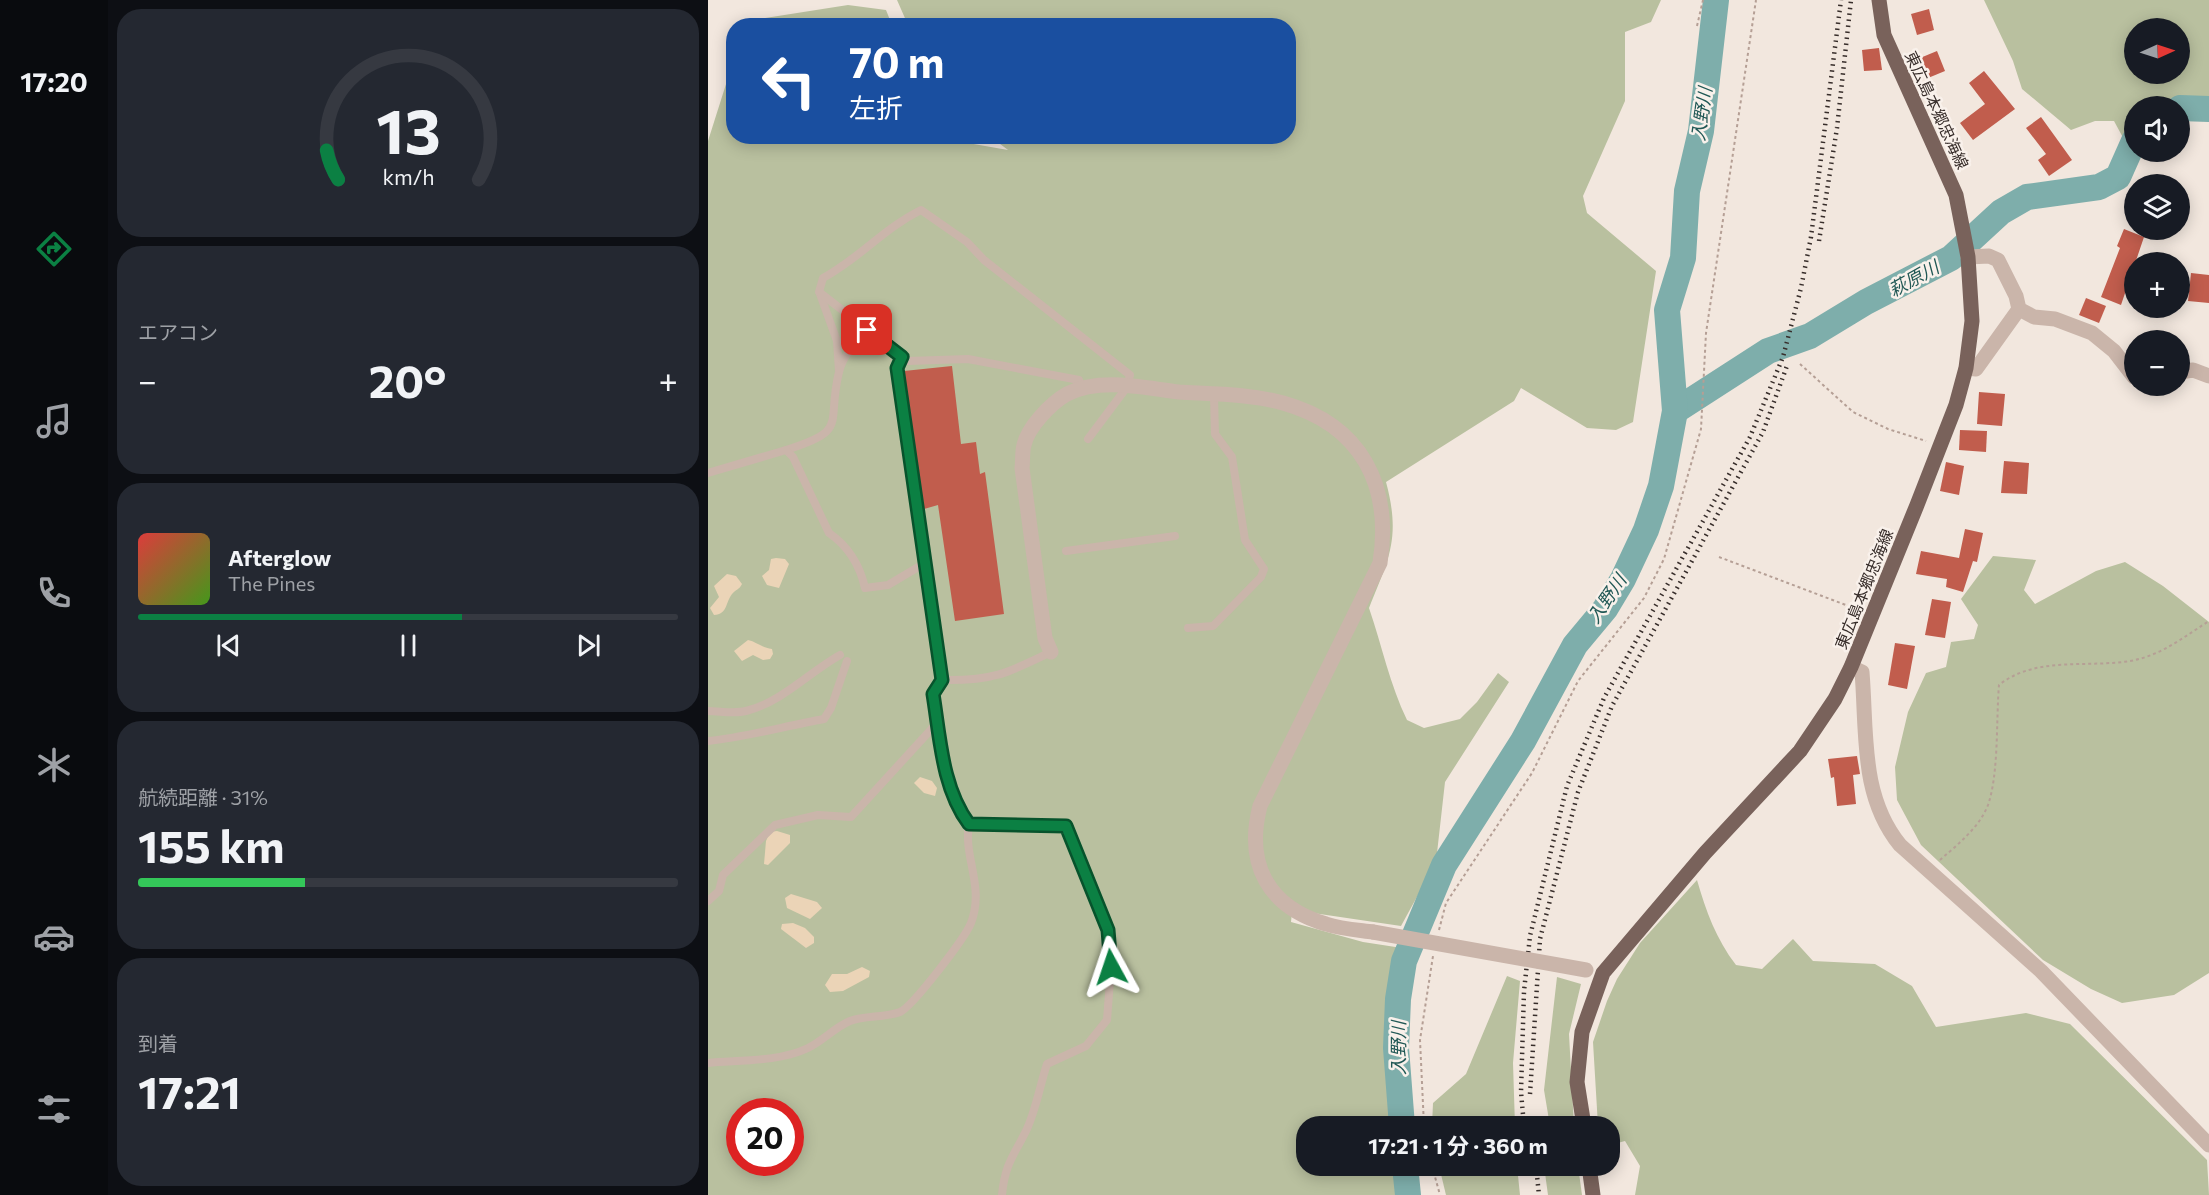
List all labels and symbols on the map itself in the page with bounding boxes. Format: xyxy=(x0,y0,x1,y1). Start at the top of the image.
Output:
north arrow xyxy=(2124,18,2190,84)
street label: 東広島本郷忠海線 xyxy=(1902,48,1973,172)
water label: 入野川 xyxy=(1686,84,1716,142)
water label: 萩原川 xyxy=(1885,254,1944,301)
pin xyxy=(841,304,892,355)
street label: 東広島本郷忠海線 xyxy=(1831,526,1896,652)
water label: 入野川 xyxy=(1582,568,1632,627)
position arrow xyxy=(1079,935,1143,999)
water label: 入野川 xyxy=(1387,1019,1409,1075)
speed limit sign: 20 xyxy=(726,1098,804,1176)

